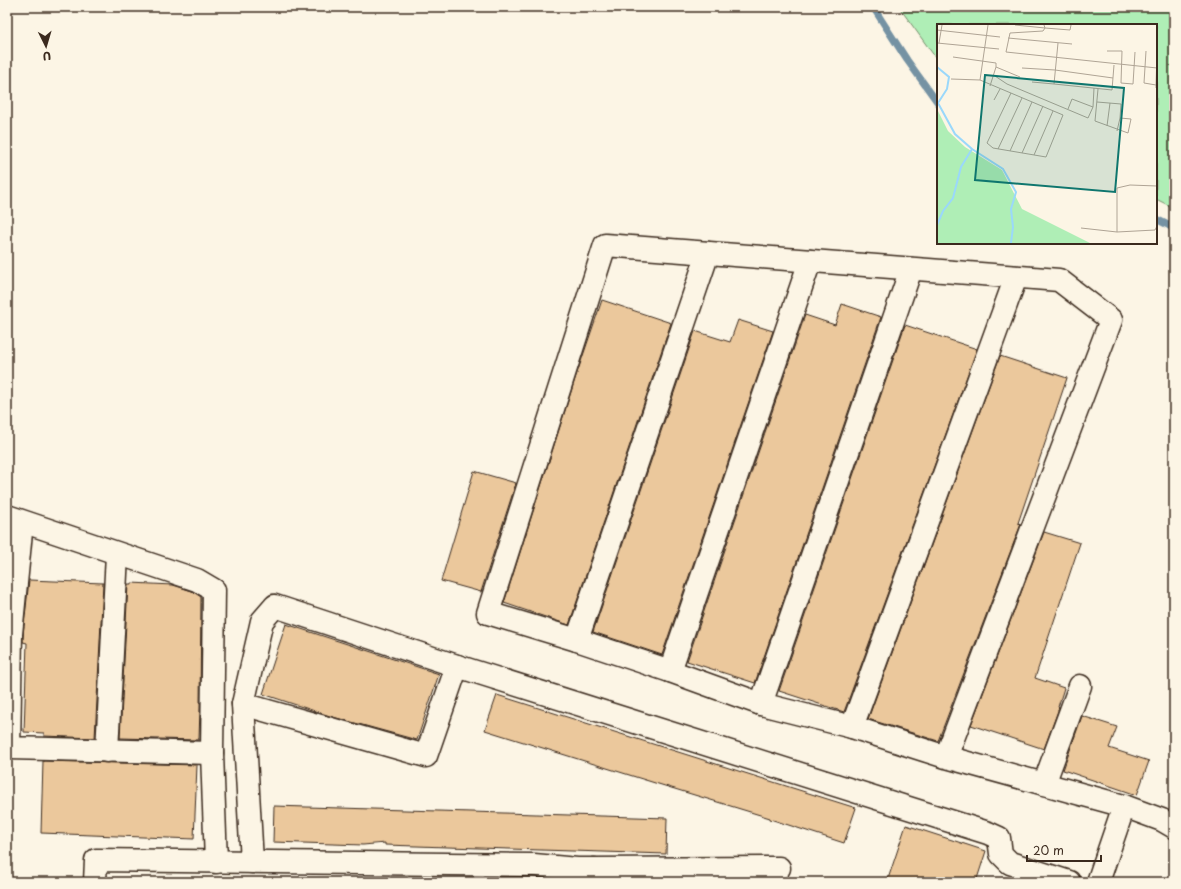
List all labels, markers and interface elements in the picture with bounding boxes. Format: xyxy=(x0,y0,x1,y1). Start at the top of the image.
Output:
inset map xyxy=(937,24,1157,244)
north arrow xyxy=(26,26,66,66)
text: U xyxy=(42,48,52,65)
scale bar xyxy=(1027,837,1101,863)
text: 20 m xyxy=(1033,841,1064,859)

